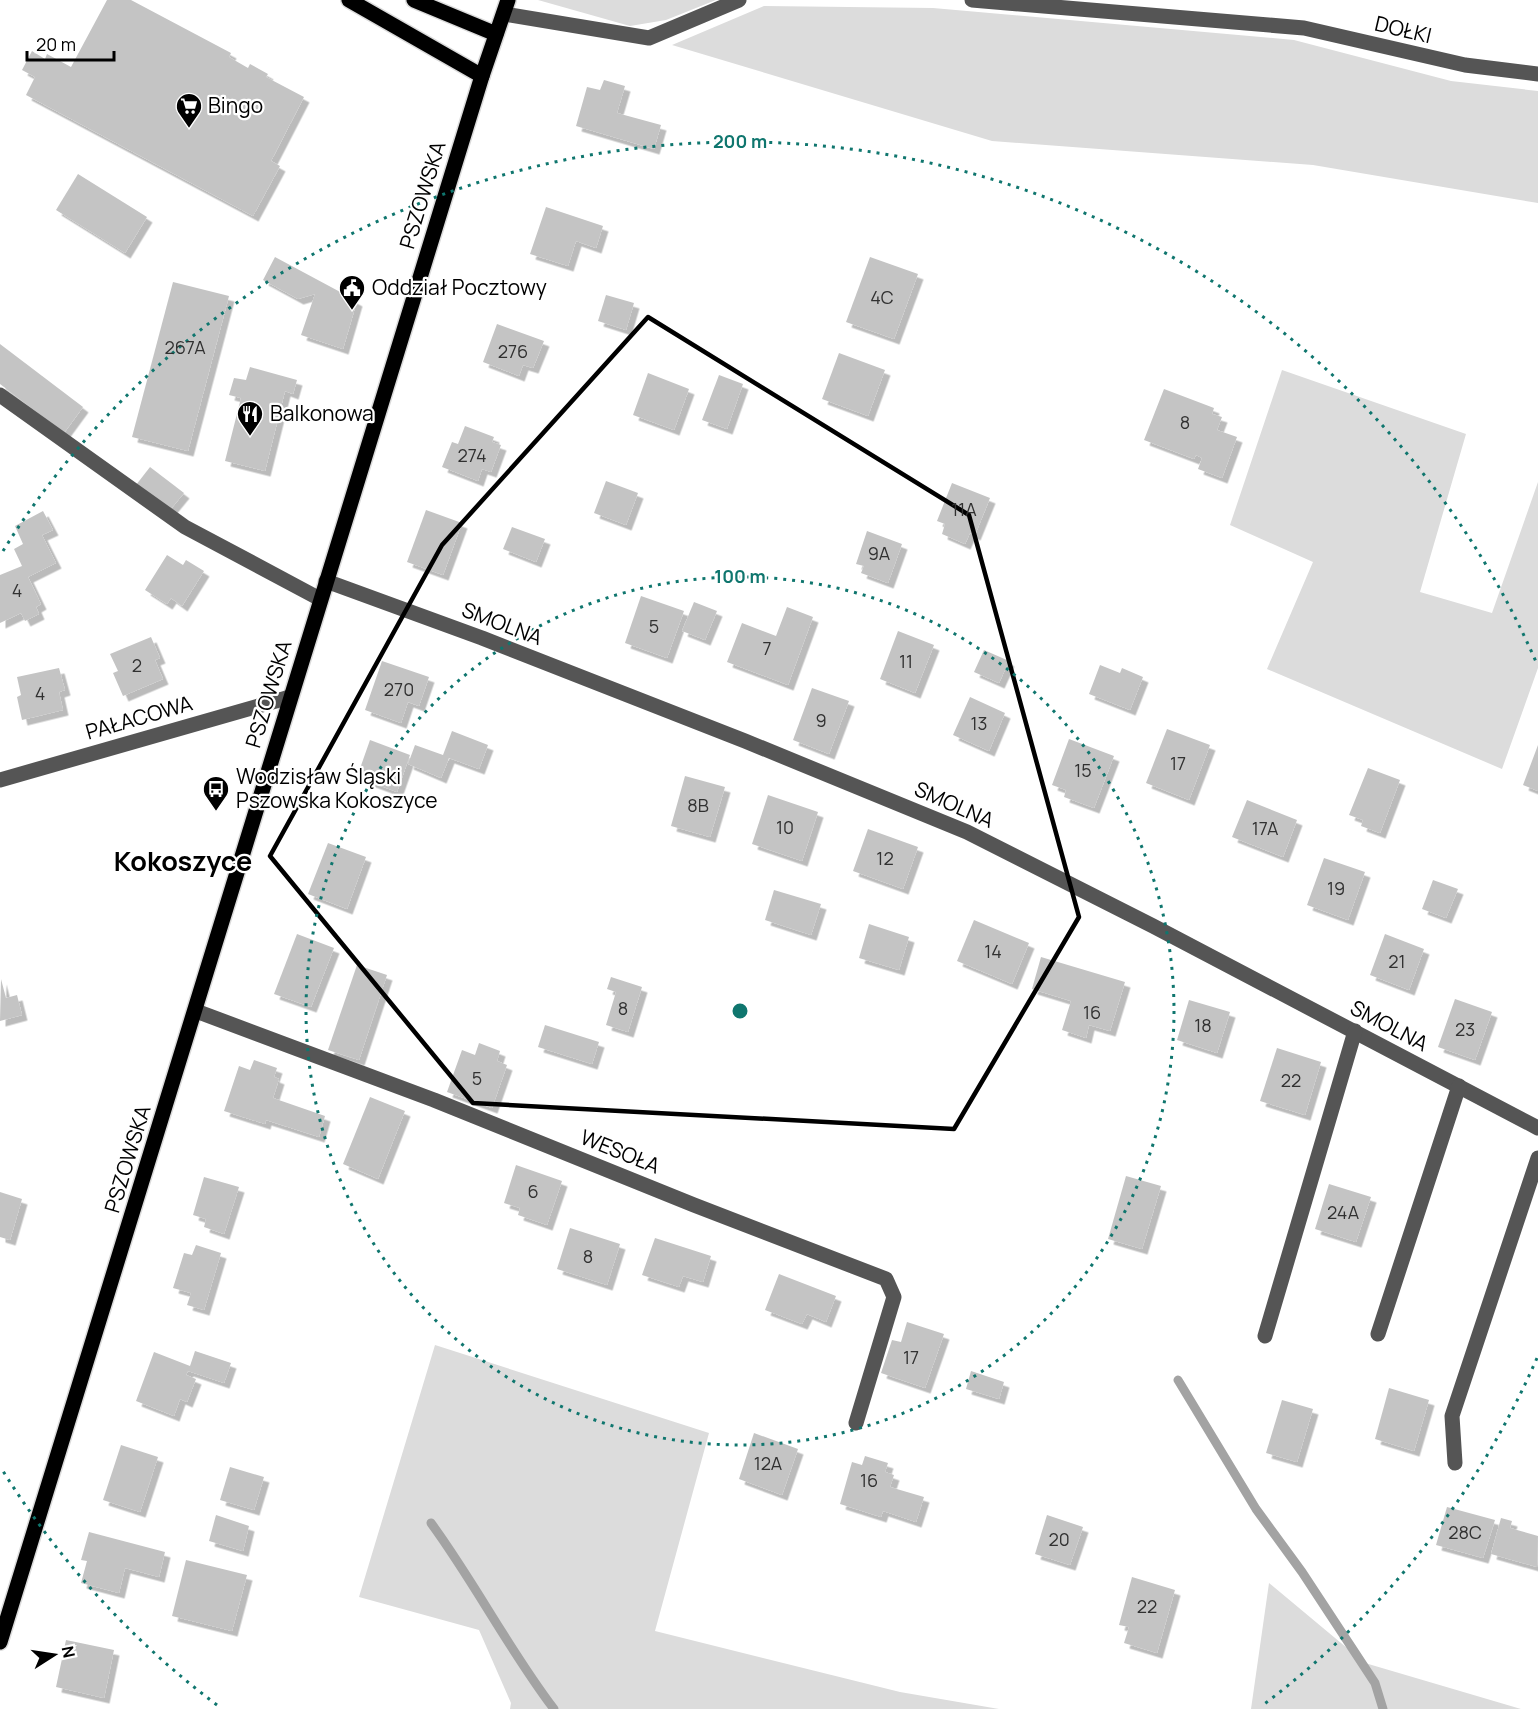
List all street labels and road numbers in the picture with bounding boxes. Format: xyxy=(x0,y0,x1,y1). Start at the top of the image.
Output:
street label: DOŁKI xyxy=(1372,9,1434,49)
street label: PSZOWSKA xyxy=(392,138,452,252)
street label: SMOLNA xyxy=(458,595,547,651)
street label: PSZOWSKA xyxy=(238,637,298,751)
street label: PAŁACOWA xyxy=(82,688,195,746)
street label: SMOLNA xyxy=(910,774,999,834)
street label: SMOLNA xyxy=(1346,993,1433,1057)
street label: PSZOWSKA xyxy=(97,1102,157,1216)
street label: WESOŁA xyxy=(576,1122,664,1180)

